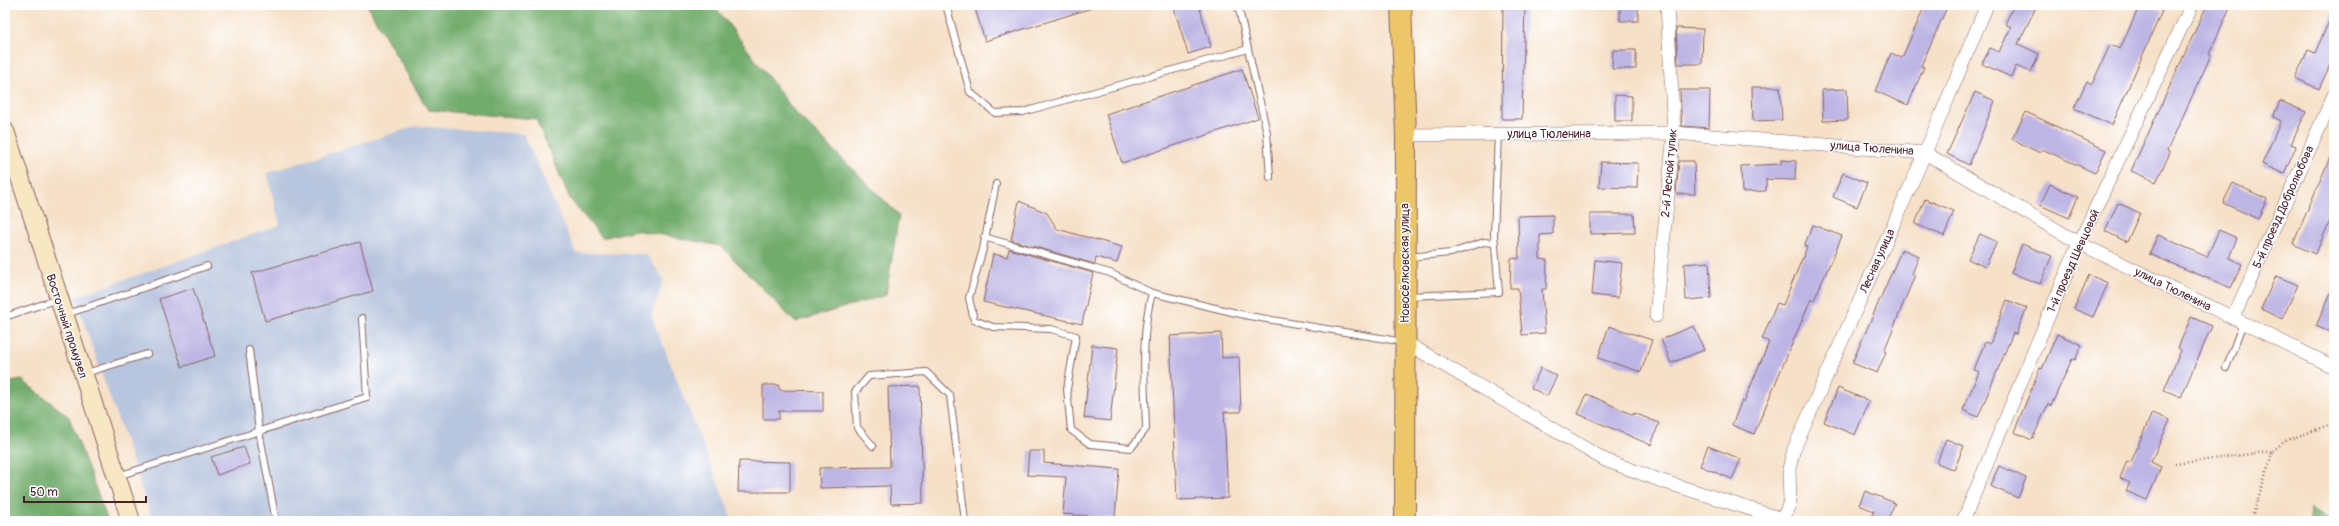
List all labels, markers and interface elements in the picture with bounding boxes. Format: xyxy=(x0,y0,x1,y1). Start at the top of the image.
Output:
street label: улица Тюленина xyxy=(1506,127,1591,142)
street label: 2-й Лесной тупик xyxy=(1658,128,1681,218)
street label: улица Тюленина xyxy=(1829,138,1915,159)
street label: 5-й проезд Добролюбова xyxy=(2250,143,2317,271)
street label: Новосёлковская улица xyxy=(1398,203,1413,323)
street label: 1-й проезд Шевцовой xyxy=(2044,207,2103,315)
street label: Лесная улица xyxy=(1856,226,1898,297)
street label: улица Тюленина xyxy=(2131,264,2214,315)
street label: Восточный промузел xyxy=(43,272,90,380)
scale bar xyxy=(24,478,146,504)
text: 50 m xyxy=(30,485,58,500)

